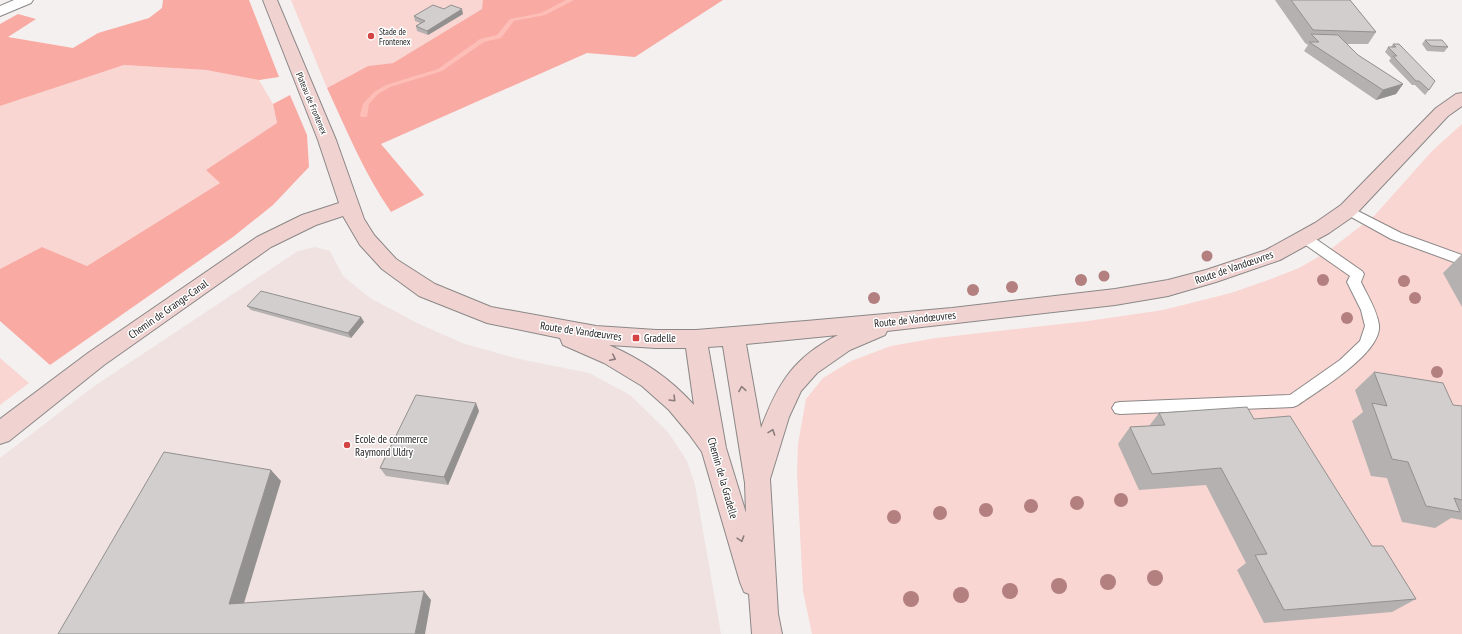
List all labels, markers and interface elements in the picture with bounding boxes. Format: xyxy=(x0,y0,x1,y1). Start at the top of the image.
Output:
place label: Stade de Frontenex xyxy=(379,26,411,47)
marker: Stade de Frontenex xyxy=(366,31,376,41)
street label: Plateau de Frontenex xyxy=(294,70,330,136)
street label: Route de Vandœuvres xyxy=(1193,247,1275,287)
street label: Chemin de Grange-Canal xyxy=(125,276,211,342)
street label: Route de Vandœuvres xyxy=(873,308,957,330)
street label: Route de Vandœuvres xyxy=(539,318,623,344)
place label: Gradelle xyxy=(644,331,676,345)
marker: Gradelle xyxy=(631,333,641,343)
one-way arrow xyxy=(608,353,616,361)
one-way arrow xyxy=(738,386,747,392)
one-way arrow xyxy=(668,394,676,402)
one-way arrow xyxy=(768,429,776,436)
place label: Ecole de commerce Raymond Uldry xyxy=(355,432,428,459)
street label: Chemin de la Gradelle xyxy=(705,436,741,521)
marker: Ecole de commerce Raymond Uldry xyxy=(342,440,352,450)
one-way arrow xyxy=(736,535,745,542)

